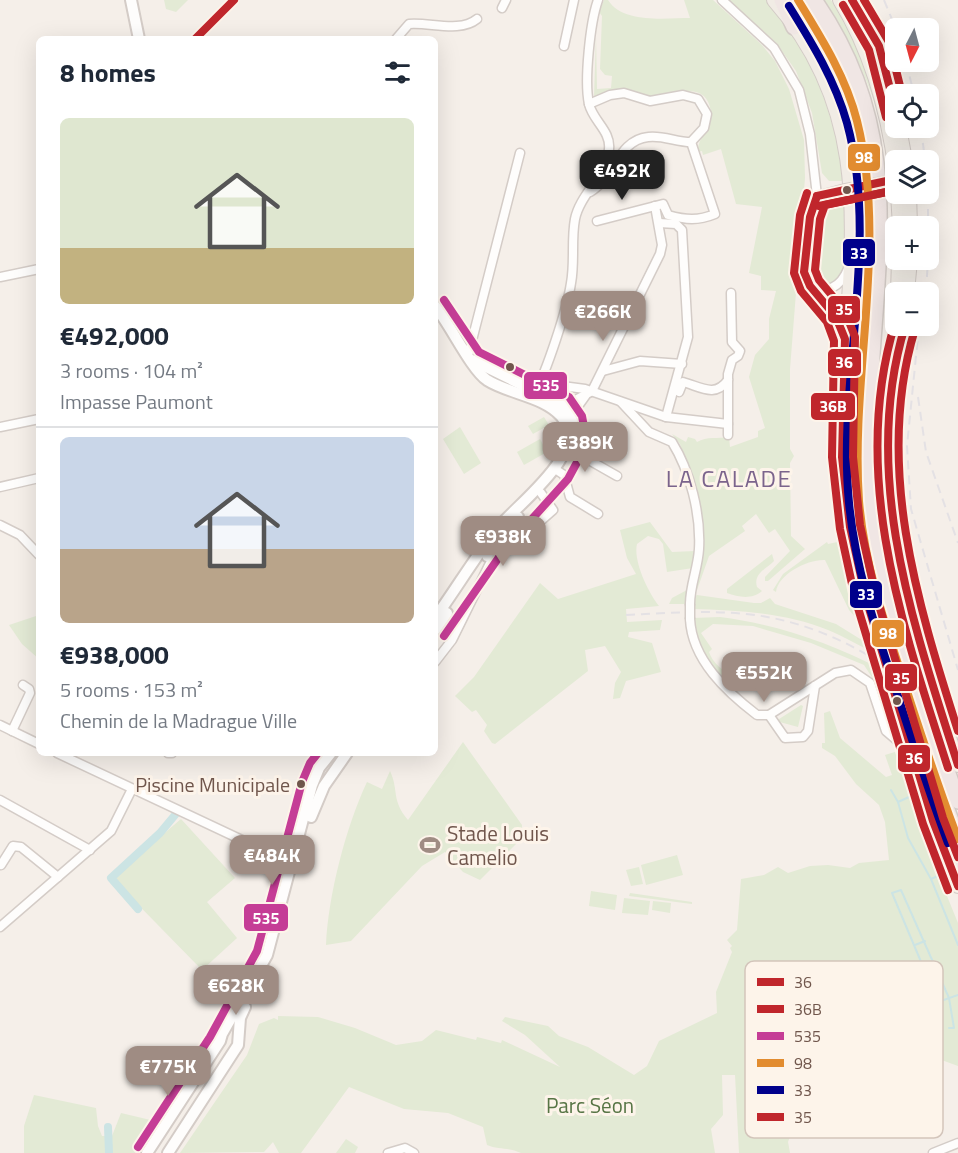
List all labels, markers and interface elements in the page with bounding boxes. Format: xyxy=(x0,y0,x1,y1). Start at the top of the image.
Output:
north arrow xyxy=(885,18,939,72)
map controls xyxy=(885,18,939,336)
text: 8 homes xyxy=(60,53,156,92)
icon: filters xyxy=(381,56,414,89)
button: locate xyxy=(885,84,939,138)
line badge: 98 xyxy=(847,143,881,172)
text: 98 xyxy=(855,145,873,169)
pin: €492K xyxy=(580,150,664,201)
button: layers xyxy=(885,150,939,204)
text: €492K xyxy=(594,154,650,185)
icon: home xyxy=(183,157,291,265)
unlabelled marker xyxy=(841,184,853,196)
button: + xyxy=(885,216,939,270)
line badge: 33 xyxy=(842,238,876,267)
text: 33 xyxy=(850,241,868,265)
button: − xyxy=(885,282,939,336)
pin: €266K xyxy=(561,291,645,342)
text: €266K xyxy=(575,295,631,326)
line badge: 35 xyxy=(827,295,861,324)
text: 35 xyxy=(835,297,853,321)
text: €492,000 xyxy=(60,316,169,355)
line badge: 36 xyxy=(827,348,862,377)
text: 36 xyxy=(835,350,853,374)
text: 3 rooms · 104 m² xyxy=(60,355,203,386)
unlabelled marker xyxy=(504,361,516,373)
line badge: 535 xyxy=(523,371,568,400)
text: 535 xyxy=(533,373,559,397)
text: Impasse Paumont xyxy=(60,386,213,417)
line badge: 36B xyxy=(810,392,856,421)
text: 36B xyxy=(819,394,847,418)
pin: €389K xyxy=(543,422,627,473)
text: €389K xyxy=(557,426,613,457)
district label: LA CALADE xyxy=(666,460,792,496)
icon: home xyxy=(183,476,291,584)
pin: €938K xyxy=(461,516,545,567)
text: €938K xyxy=(475,520,531,551)
line badge: 33 xyxy=(849,580,883,609)
text: 33 xyxy=(857,582,875,606)
line badge: 98 xyxy=(871,619,905,648)
text: 98 xyxy=(879,621,897,645)
text: €938,000 xyxy=(60,635,169,674)
pin: €552K xyxy=(722,652,806,703)
text: €552K xyxy=(736,656,792,687)
line badge: 35 xyxy=(884,663,918,692)
text: 35 xyxy=(892,666,910,690)
text: 5 rooms · 153 m² xyxy=(60,674,203,705)
unlabelled marker xyxy=(891,695,903,707)
text: Chemin de la Madrague Ville xyxy=(60,705,297,736)
line badge: 36 xyxy=(897,744,931,773)
text: 36 xyxy=(905,746,923,770)
place label: Piscine Municipale xyxy=(135,769,290,800)
marker: Piscine Municipale xyxy=(295,778,307,790)
place label: Stade Louis Camelio xyxy=(447,817,549,873)
sports icon: Stade Louis Camelio xyxy=(418,833,442,857)
pin: €484K xyxy=(230,835,314,886)
text: €484K xyxy=(244,839,300,870)
line badge: 535 xyxy=(243,903,289,932)
text: 535 xyxy=(253,906,279,930)
legend xyxy=(745,961,943,1138)
pin: €628K xyxy=(194,965,278,1016)
text: €628K xyxy=(208,969,264,1000)
text: 36 xyxy=(794,970,812,994)
text: 36B xyxy=(794,997,822,1021)
text: 535 xyxy=(794,1024,821,1048)
pin: €775K xyxy=(126,1046,210,1097)
text: €775K xyxy=(140,1050,196,1081)
text: 98 xyxy=(794,1051,812,1075)
text: 33 xyxy=(794,1078,812,1102)
park label: Parc Séon xyxy=(546,1089,634,1121)
text: 35 xyxy=(794,1105,812,1129)

